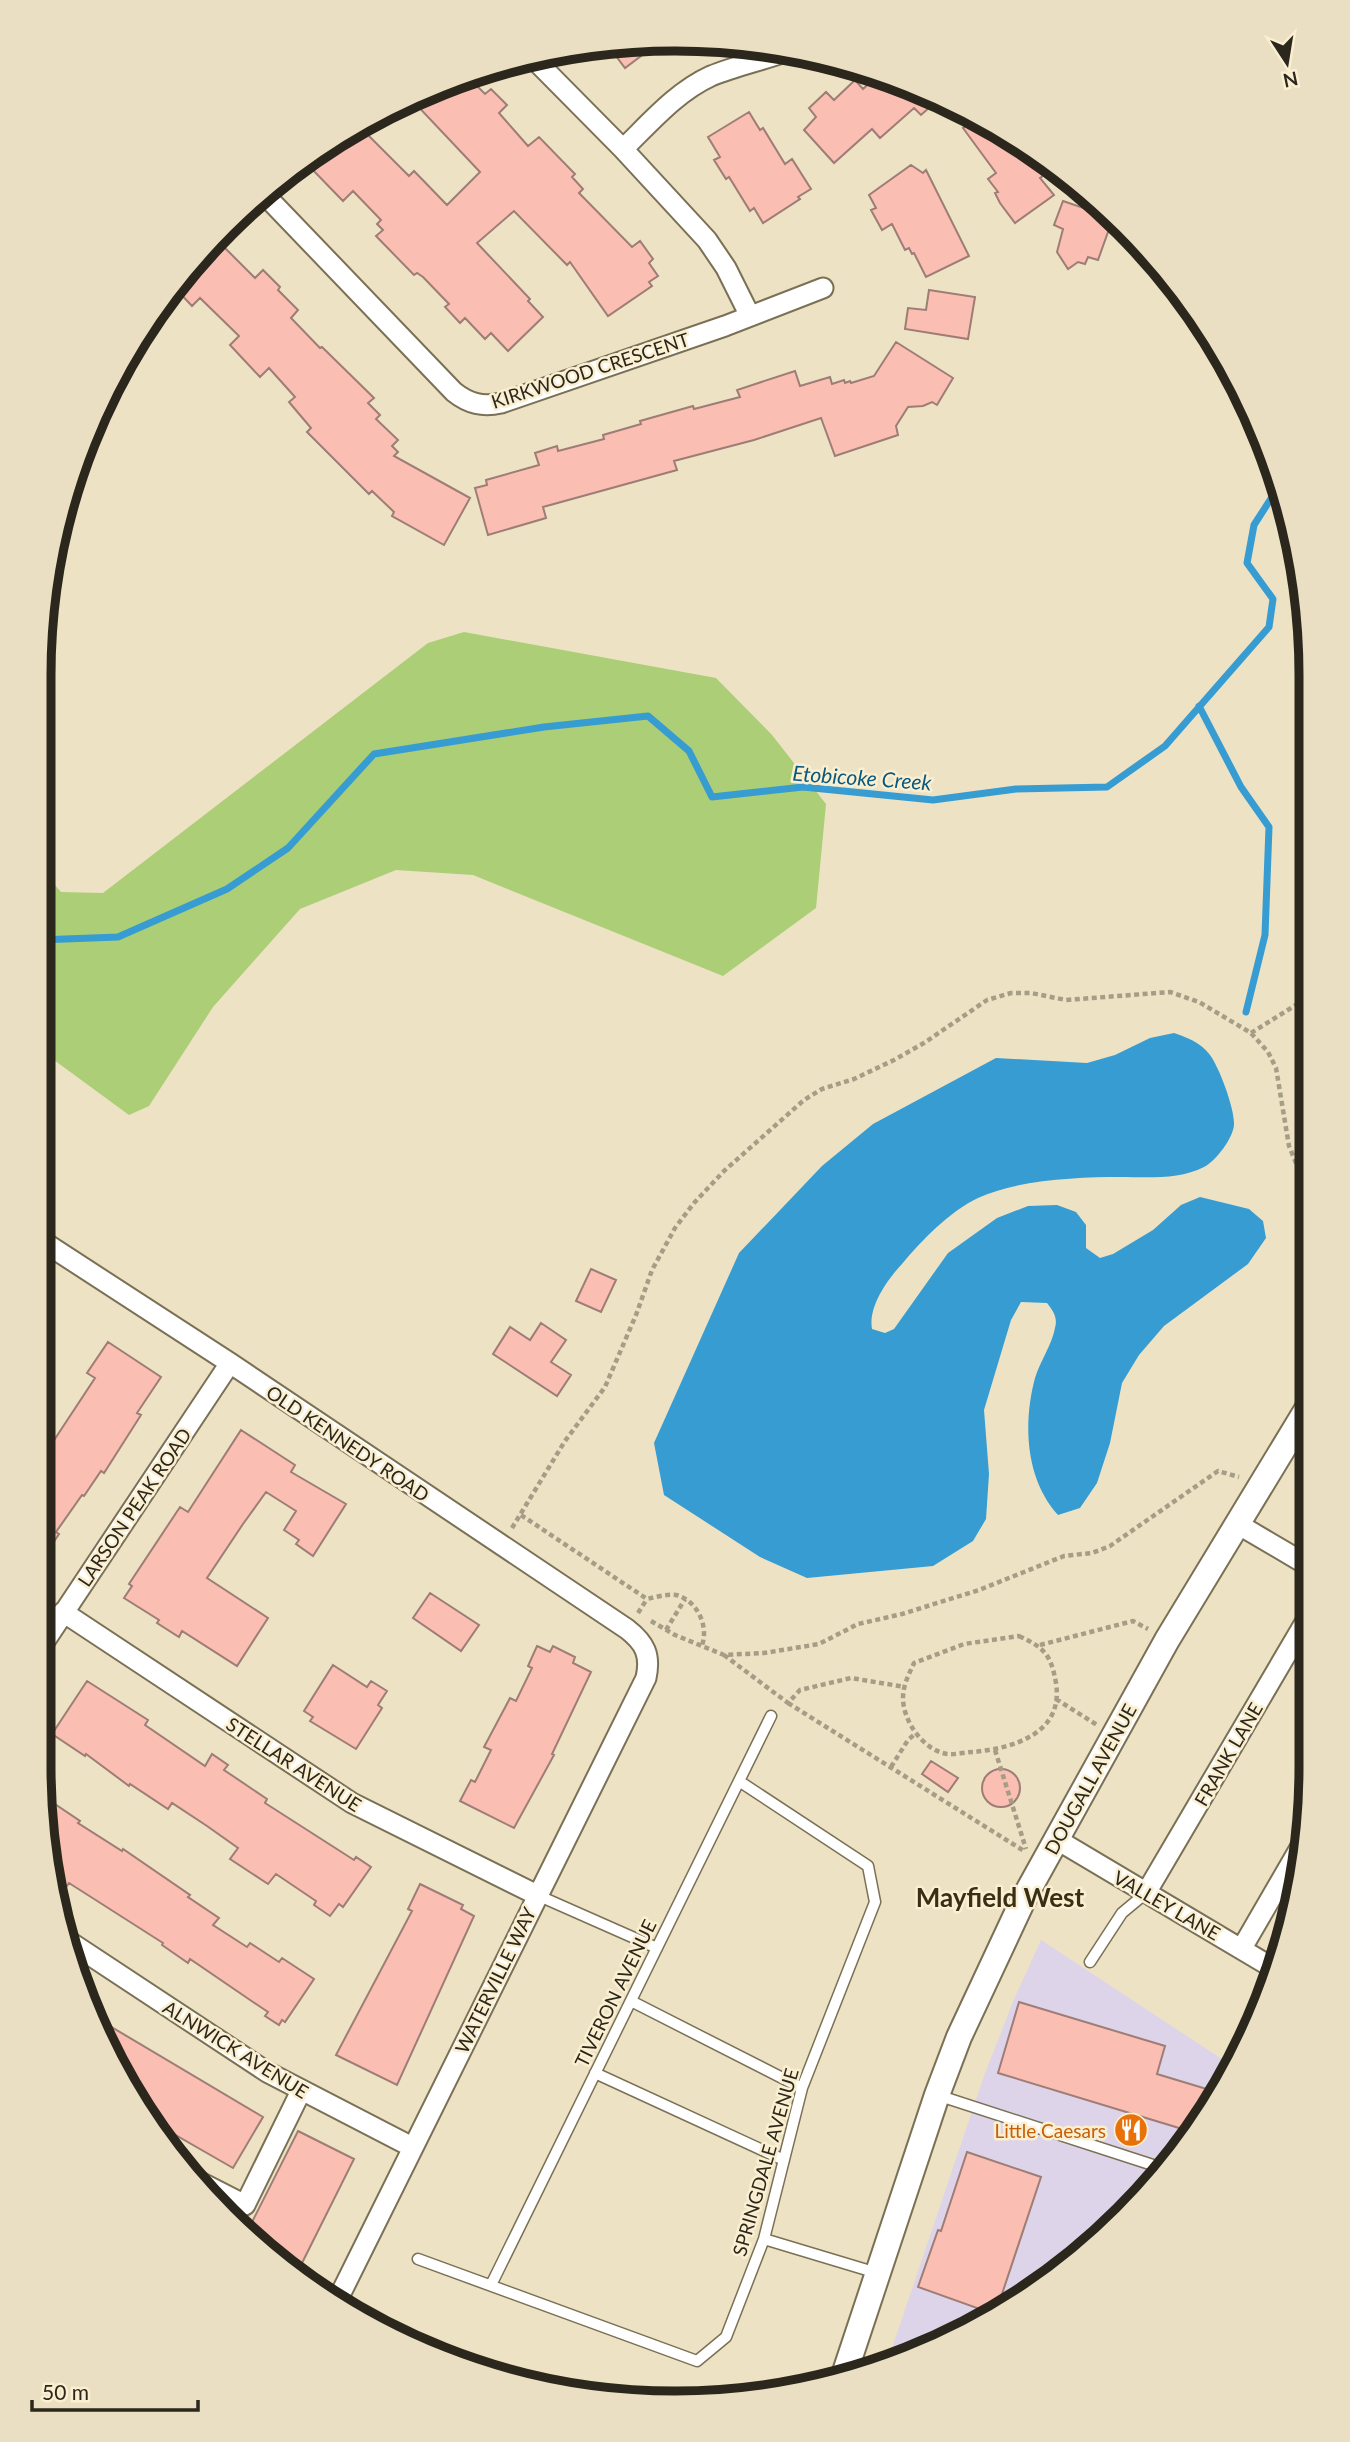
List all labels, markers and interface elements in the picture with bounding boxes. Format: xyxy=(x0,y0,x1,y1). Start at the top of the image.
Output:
north arrow xyxy=(1252,28,1322,98)
text: N xyxy=(1281,67,1300,93)
street label: KIRKWOOD CRESCENT xyxy=(488,327,692,413)
water label: Etobicoke Creek xyxy=(792,760,933,794)
street label: OLD KENNEDY ROAD xyxy=(262,1380,434,1506)
street label: LARSON PEAK ROAD xyxy=(72,1423,196,1591)
street label: FRANK LANE xyxy=(1189,1698,1267,1810)
street label: DOUGALL AVENUE xyxy=(1039,1700,1141,1858)
street label: STELLAR AVENUE xyxy=(222,1712,366,1816)
street label: VALLEY LANE xyxy=(1110,1865,1224,1945)
district label: Mayfield West xyxy=(916,1881,1084,1913)
street label: WATERVILLE WAY xyxy=(450,1903,540,2057)
street label: TIVERON AVENUE xyxy=(569,1915,661,2070)
street label: ALNWICK AVENUE xyxy=(159,1995,313,2103)
street label: SPRINGDALE AVENUE xyxy=(727,2065,803,2259)
restaurant icon: Little Caesars xyxy=(1112,2111,1150,2149)
place label: Little Caesars xyxy=(994,2119,1106,2142)
scale bar xyxy=(32,2368,198,2412)
text: 50 m xyxy=(42,2379,89,2404)

